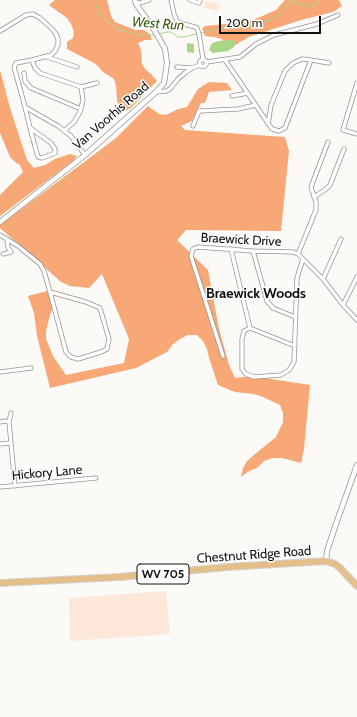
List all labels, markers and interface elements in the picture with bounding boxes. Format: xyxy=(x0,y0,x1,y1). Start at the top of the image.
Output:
scale bar xyxy=(221,8,323,34)
water label: West Run xyxy=(131,14,185,34)
text: 200 m xyxy=(226,15,262,30)
street label: Van Voorhis Road xyxy=(70,79,152,153)
street label: Braewick Drive xyxy=(200,230,282,250)
district label: Braewick Woods xyxy=(206,286,306,302)
street label: Hickory Lane xyxy=(11,462,83,484)
street label: Chestnut Ridge Road xyxy=(196,543,312,567)
road number: WV 705 xyxy=(137,564,189,584)

